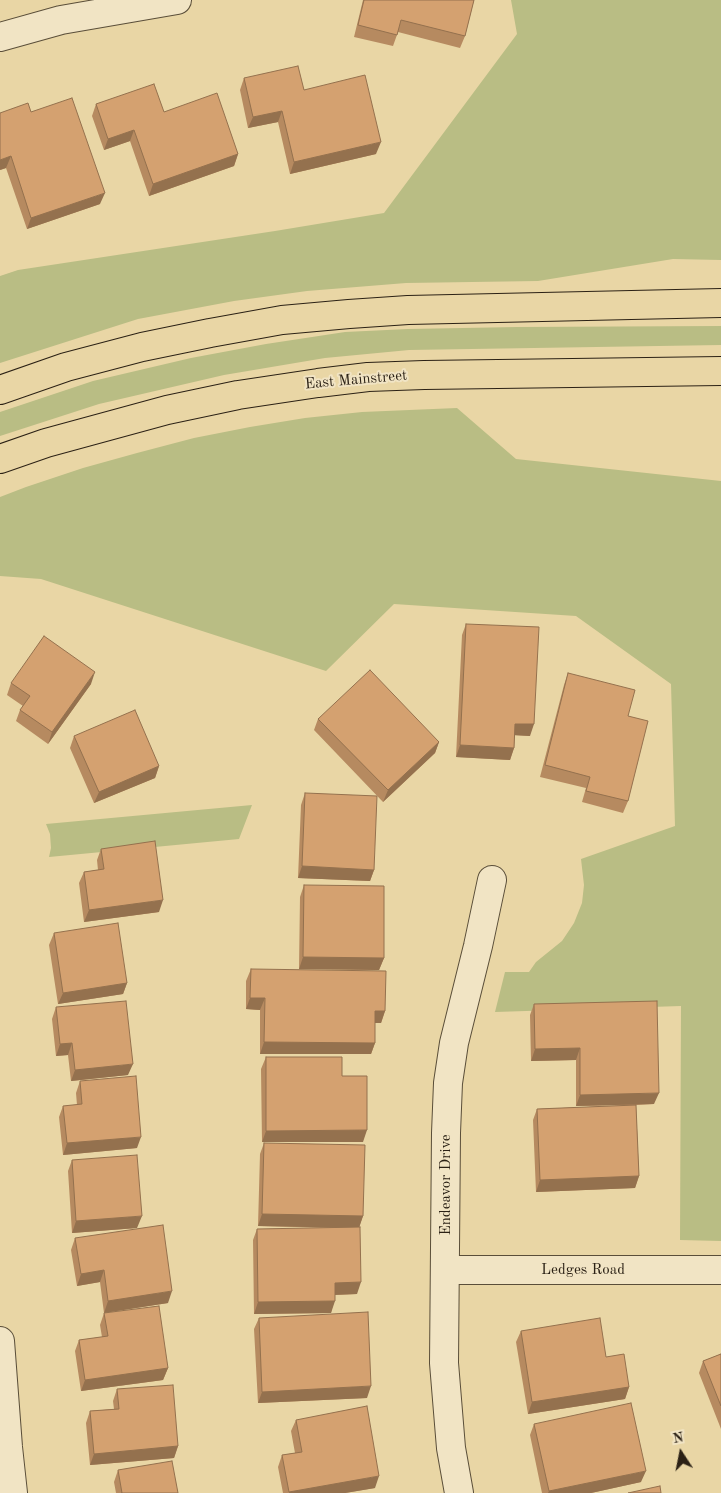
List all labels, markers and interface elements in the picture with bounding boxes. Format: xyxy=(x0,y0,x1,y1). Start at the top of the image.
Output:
street label: East Mainstreet xyxy=(304,367,408,393)
street label: Endeavor Drive xyxy=(437,1134,455,1236)
street label: Ledges Road xyxy=(541,1261,625,1279)
north arrow xyxy=(656,1428,706,1478)
text: N xyxy=(672,1430,685,1446)

